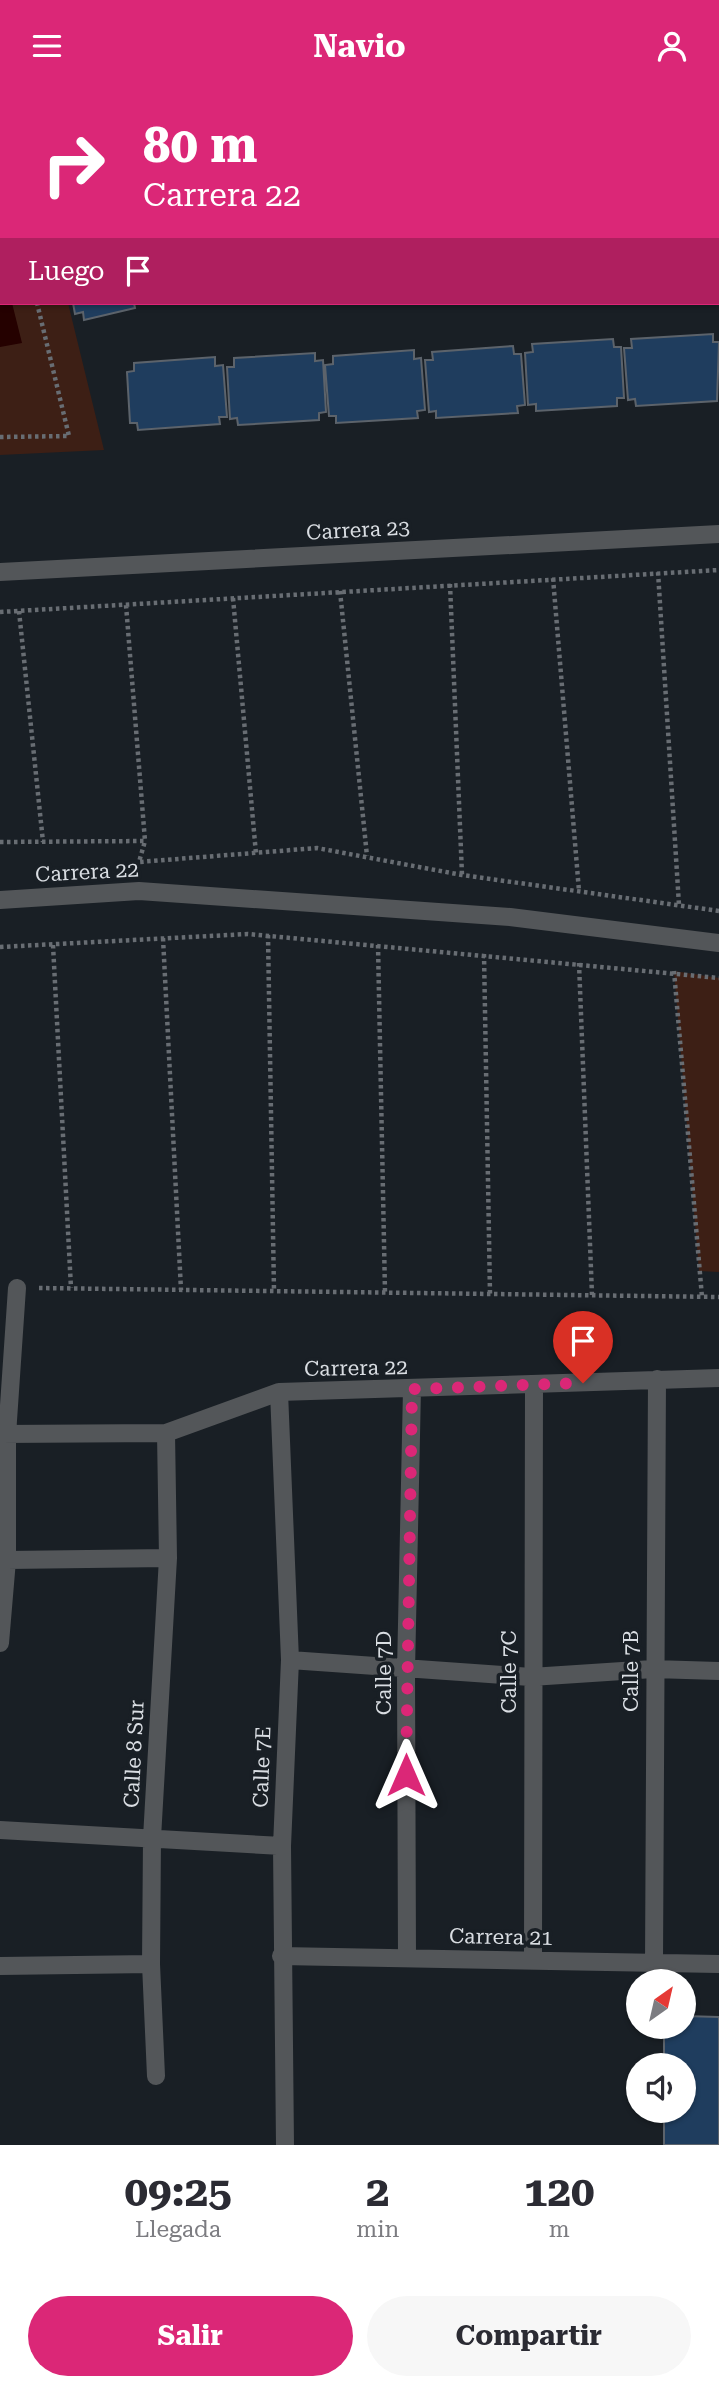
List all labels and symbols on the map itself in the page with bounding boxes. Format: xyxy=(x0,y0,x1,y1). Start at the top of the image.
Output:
street label: Carrera 23 xyxy=(306,515,410,545)
street label: Carrera 22 xyxy=(35,857,139,887)
pin xyxy=(553,1311,613,1383)
street label: Carrera 22 xyxy=(304,1355,408,1381)
street label: Calle 7C xyxy=(497,1630,521,1714)
street label: Calle 7B xyxy=(619,1630,643,1712)
street label: Calle 7D xyxy=(372,1631,396,1715)
street label: Calle 8 Sur xyxy=(119,1699,149,1809)
street label: Calle 7E xyxy=(249,1726,275,1808)
position arrow xyxy=(369,1738,443,1812)
street label: Carrera 21 xyxy=(449,1924,553,1950)
north arrow xyxy=(626,1969,696,2039)

